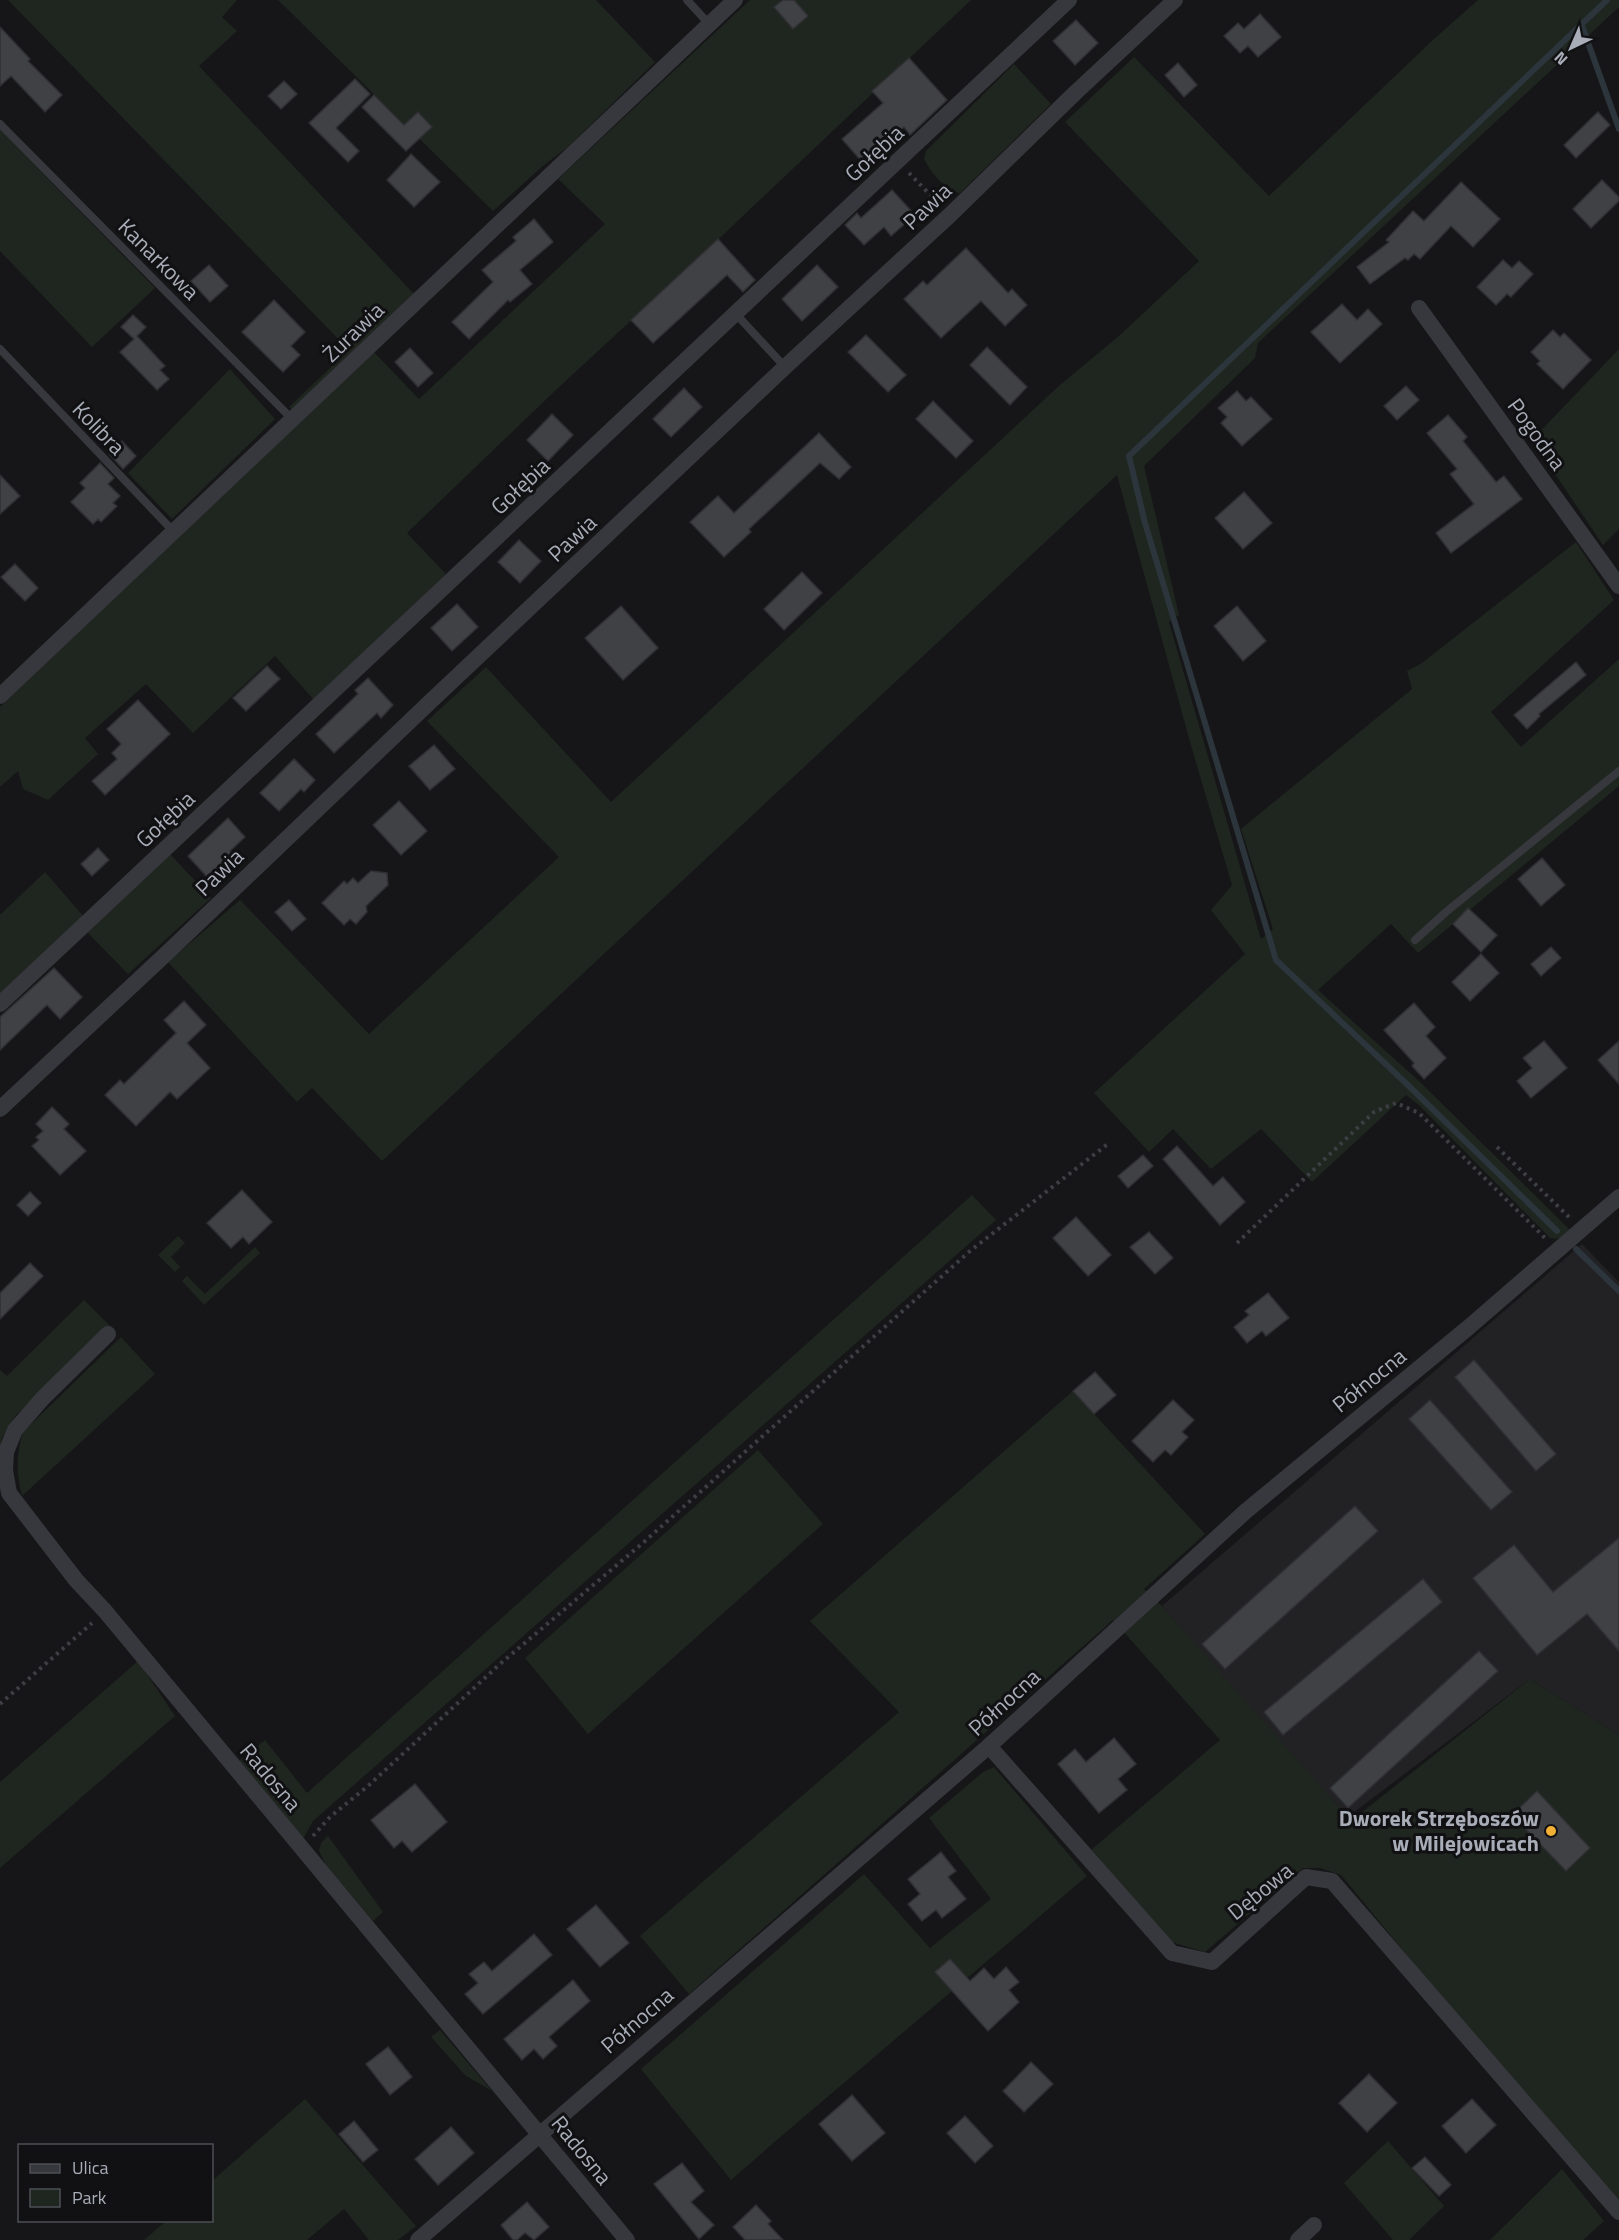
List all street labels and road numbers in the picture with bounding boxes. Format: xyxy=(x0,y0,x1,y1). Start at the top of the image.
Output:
street label: Gołębia xyxy=(837,117,911,189)
street label: Pawia xyxy=(895,174,959,238)
street label: Kanarkowa xyxy=(110,210,208,308)
street label: Żurawia xyxy=(314,294,392,370)
street label: Pogodna xyxy=(1499,391,1575,477)
street label: Kolibra xyxy=(65,393,133,463)
street label: Gołębia xyxy=(483,450,557,522)
street label: Pawia xyxy=(540,506,604,570)
street label: Gołębia xyxy=(128,783,202,855)
street label: Pawia xyxy=(187,840,251,904)
street label: Północna xyxy=(1324,1339,1414,1421)
street label: Północna xyxy=(960,1660,1048,1744)
street label: Radosna xyxy=(232,1735,310,1819)
street label: Dębowa xyxy=(1220,1854,1300,1928)
street label: Północna xyxy=(593,1979,681,2061)
street label: Radosna xyxy=(543,2108,621,2192)

